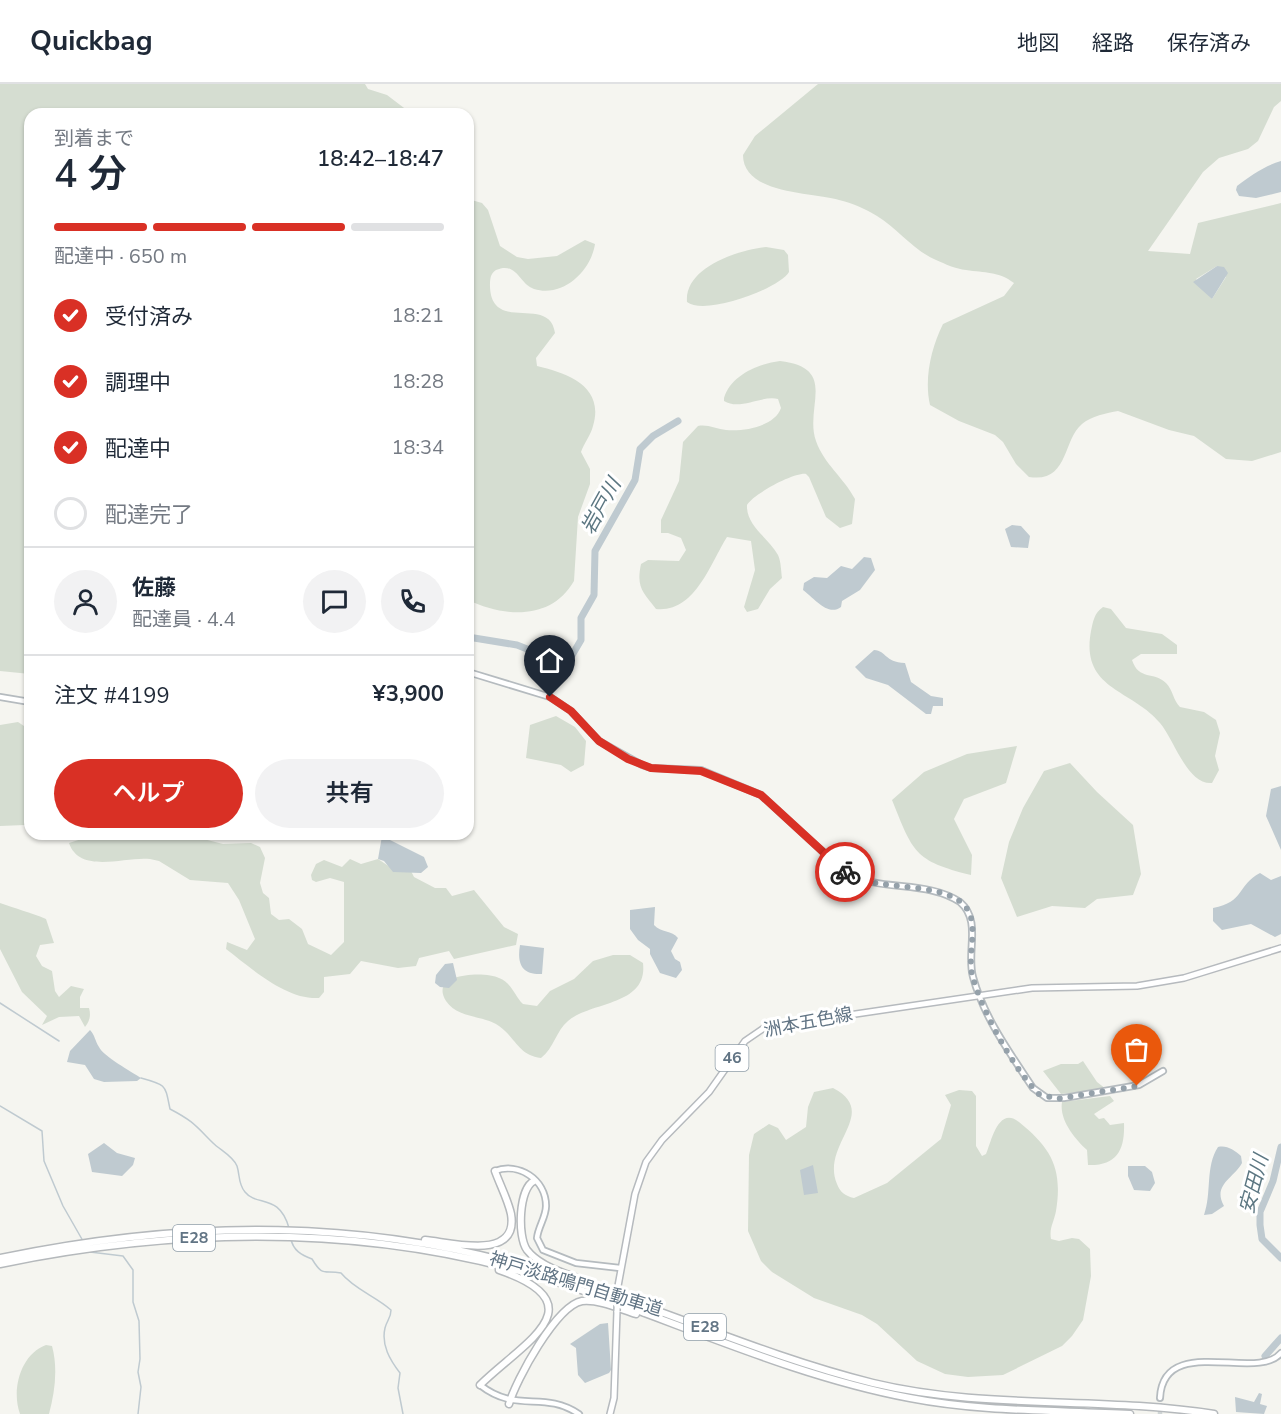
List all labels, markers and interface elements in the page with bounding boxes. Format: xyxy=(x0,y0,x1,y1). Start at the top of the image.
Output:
text: Quickbag xyxy=(30,22,153,60)
text: 地図 xyxy=(1017,29,1059,57)
text: 経路 xyxy=(1092,29,1134,57)
text: 保存済み xyxy=(1167,29,1251,57)
text: 到着まで xyxy=(54,125,134,152)
text: 18:42–18:47 xyxy=(317,144,444,174)
text: 4 分 xyxy=(54,148,127,201)
text: 配達中 · 650 m xyxy=(54,243,187,270)
icon: check xyxy=(54,299,87,332)
text: 受付済み xyxy=(105,302,193,332)
text: 18:21 xyxy=(391,302,444,329)
icon: check xyxy=(54,365,87,398)
text: 調理中 xyxy=(105,368,171,398)
text: 18:28 xyxy=(391,368,444,395)
icon: check xyxy=(54,431,87,464)
text: 配達中 xyxy=(105,434,171,464)
text: 18:34 xyxy=(391,434,444,461)
water label: 岩戸川 xyxy=(575,471,628,539)
text: 配達完了 xyxy=(105,500,193,530)
button: person xyxy=(54,570,117,633)
button: chat xyxy=(303,570,366,633)
button: phone xyxy=(381,570,444,633)
text: 佐藤 xyxy=(132,573,176,603)
text: 配達員 · 4.4 xyxy=(132,606,235,633)
pin xyxy=(524,635,575,697)
icon: home xyxy=(533,644,566,677)
text: ¥3,900 xyxy=(373,679,444,709)
text: 注文 #4199 xyxy=(54,681,170,711)
button: ヘルプ xyxy=(54,759,243,828)
button: 共有 xyxy=(255,759,444,828)
courier xyxy=(815,842,875,902)
icon: bike xyxy=(829,856,862,889)
street label: 洲本五色線 xyxy=(762,1002,854,1042)
pin xyxy=(1111,1024,1162,1086)
icon: bag xyxy=(1120,1033,1153,1066)
road number: 46 xyxy=(716,1045,748,1071)
water label: 安田川 xyxy=(1233,1150,1275,1216)
road number: E28 xyxy=(173,1225,215,1251)
street label: 神戸淡路鳴門自動車道 xyxy=(486,1246,666,1322)
road number: E28 xyxy=(684,1314,726,1340)

